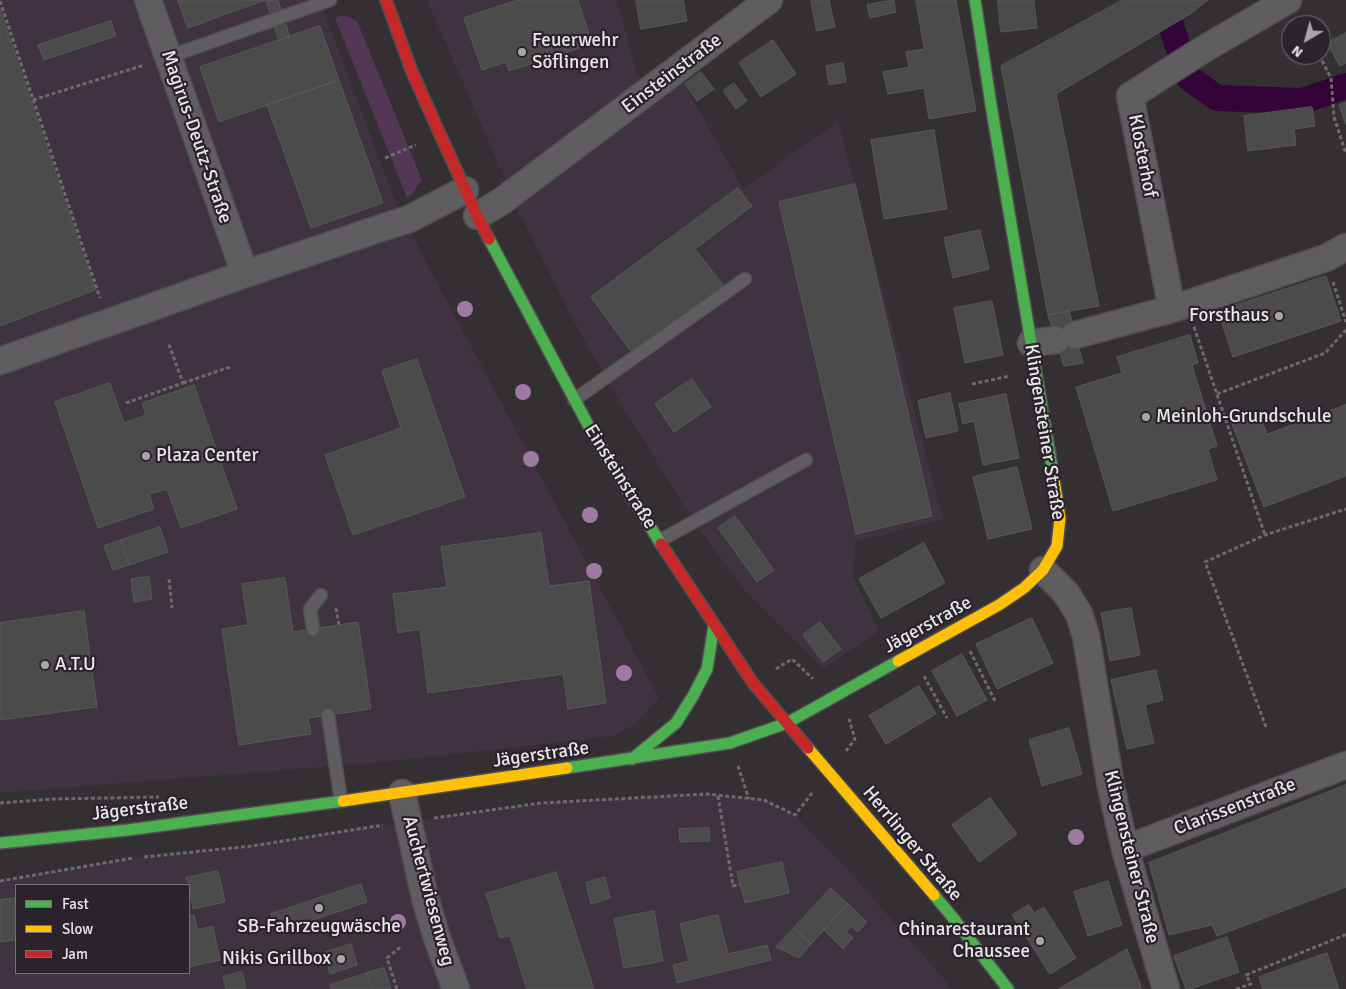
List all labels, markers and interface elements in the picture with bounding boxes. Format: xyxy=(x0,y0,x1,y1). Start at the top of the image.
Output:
north arrow xyxy=(1281,15,1331,65)
street label: Einsteinstraße xyxy=(618,29,726,119)
place label: Feuerwehr Söflingen xyxy=(532,30,618,74)
text: N xyxy=(1288,42,1306,61)
marker: Feuerwehr Söflingen xyxy=(516,46,528,58)
street label: Magirus-Deutz-Straße xyxy=(156,47,236,227)
street label: Klosterhof xyxy=(1123,112,1161,200)
place label: Forsthaus xyxy=(1189,305,1269,327)
marker: Forsthaus xyxy=(1273,310,1285,322)
street label: Klingensteiner Straße xyxy=(1019,342,1069,522)
place label: Meinloh-Grundschule xyxy=(1156,406,1332,428)
marker: Meinloh-Grundschule xyxy=(1140,411,1152,423)
street label: Einsteinstraße xyxy=(579,421,661,533)
place label: Plaza Center xyxy=(156,445,259,467)
marker: Plaza Center xyxy=(140,450,152,462)
street label: Jägerstraße xyxy=(880,592,976,658)
place label: A.T.U xyxy=(55,654,96,676)
marker: A.T.U xyxy=(39,659,51,671)
street label: Jägerstraße xyxy=(491,737,591,773)
street label: Klingensteiner Straße xyxy=(1098,768,1164,946)
street label: Clarissenstraße xyxy=(1171,773,1299,841)
street label: Herrlinger Straße xyxy=(857,782,967,906)
street label: Jägerstraße xyxy=(90,792,190,826)
street label: Auchertwiesenweg xyxy=(397,814,459,968)
legend xyxy=(15,884,190,974)
text: Fast xyxy=(62,895,89,913)
marker: SB-Fahrzeugwäsche xyxy=(313,902,325,914)
place label: SB-Fahrzeugwäsche xyxy=(237,916,401,938)
place label: Chinarestaurant Chaussee xyxy=(898,919,1030,963)
text: Slow xyxy=(62,920,93,938)
marker: Chinarestaurant Chaussee xyxy=(1034,935,1046,947)
text: Jam xyxy=(62,945,88,963)
place label: Nikis Grillbox xyxy=(222,948,331,970)
marker: Nikis Grillbox xyxy=(335,953,347,965)

